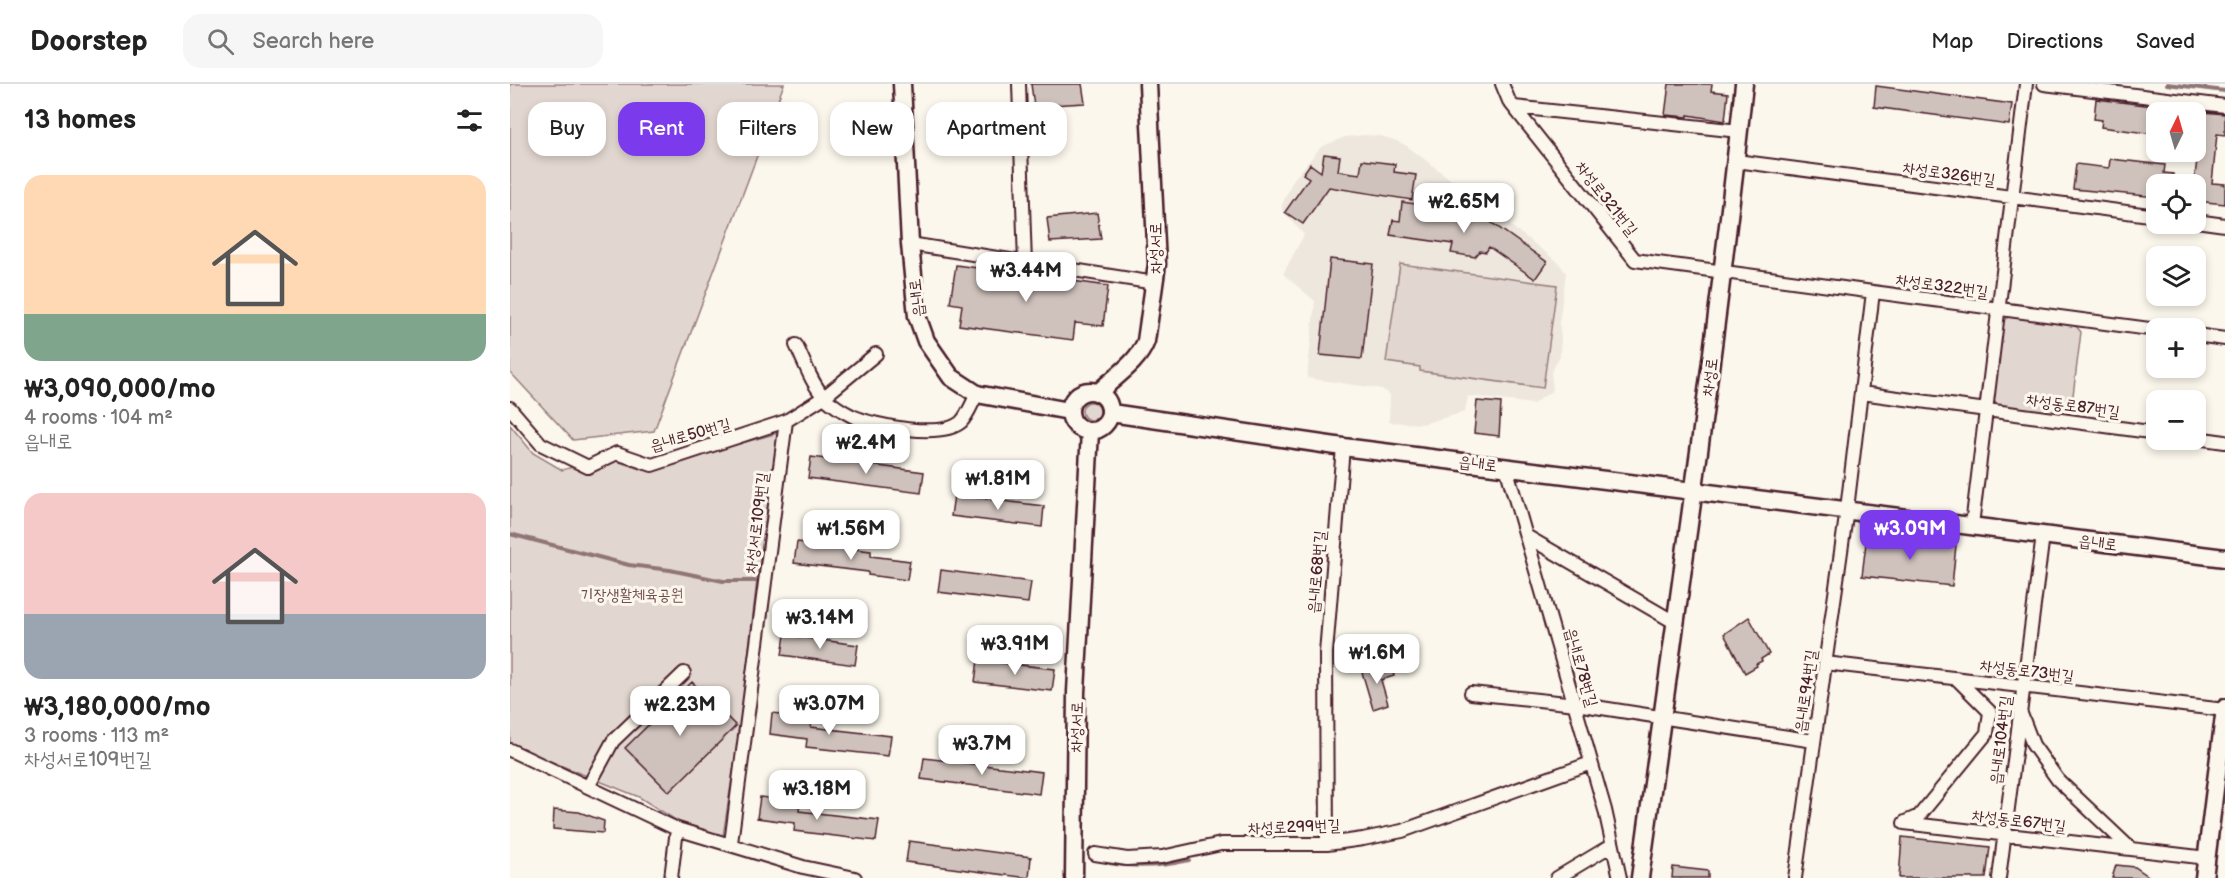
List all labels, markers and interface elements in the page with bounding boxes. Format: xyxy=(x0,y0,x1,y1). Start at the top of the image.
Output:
search box xyxy=(183,14,603,68)
text: Doorstep xyxy=(30,25,147,58)
icon: search xyxy=(204,25,237,58)
text: Search here xyxy=(252,28,374,55)
text: Map xyxy=(1931,29,1974,54)
text: Directions xyxy=(2007,29,2103,54)
text: Saved xyxy=(2136,29,2195,54)
chip: Buy xyxy=(528,102,606,156)
chip: Rent xyxy=(618,102,705,156)
chip: Filters xyxy=(717,102,818,156)
chip: New xyxy=(830,102,914,156)
chip: Apartment xyxy=(926,102,1067,156)
north arrow xyxy=(2146,102,2206,162)
map controls xyxy=(2146,102,2206,450)
icon: filters xyxy=(453,104,486,137)
text: 13 homes xyxy=(24,105,136,136)
street label: 차성로321번길 xyxy=(1571,158,1641,240)
street label: 차성로326번길 xyxy=(1901,159,1996,190)
button: locate xyxy=(2146,174,2206,234)
pin: ₩2.65M xyxy=(1415,183,1513,234)
text: ₩2.65M xyxy=(1428,190,1500,214)
icon: home xyxy=(201,214,309,322)
street label: 차성서로 xyxy=(1147,222,1166,274)
button: layers xyxy=(2146,246,2206,306)
pin: ₩3.44M xyxy=(977,252,1075,303)
text: ₩3.44M xyxy=(990,259,1062,283)
street label: 차성로322번길 xyxy=(1894,271,1989,302)
street label: 읍내로 xyxy=(906,277,929,318)
button: + xyxy=(2146,318,2206,378)
street label: 차성로 xyxy=(1699,357,1722,398)
text: ₩3,090,000/mo xyxy=(24,374,215,405)
button: − xyxy=(2146,390,2206,450)
street label: 차성동로87번길 xyxy=(2025,391,2121,422)
text: 4 rooms · 104 m² xyxy=(24,406,173,430)
street label: 읍내로50번길 xyxy=(648,415,733,456)
pin: ₩2.4M xyxy=(824,424,908,475)
text: 읍내로 xyxy=(24,430,72,454)
text: ₩2.4M xyxy=(836,431,896,455)
street label: 읍내로 xyxy=(1457,453,1498,476)
pin: ₩1.81M xyxy=(949,460,1047,511)
text: ₩1.81M xyxy=(965,467,1031,491)
street label: 차성서로109번길 xyxy=(742,471,773,575)
pin: ₩1.56M xyxy=(802,510,900,561)
pin: ₩3.09M xyxy=(1861,510,1959,561)
text: ₩1.56M xyxy=(817,517,885,541)
text: ₩3.09M xyxy=(1874,517,1946,541)
street label: 읍내로68번길 xyxy=(1304,530,1331,615)
icon: home xyxy=(201,532,309,640)
street label: 읍내로 xyxy=(2077,532,2118,555)
park label: 기장생활체육공원 xyxy=(581,586,684,605)
pin: ₩3.14M xyxy=(771,599,869,650)
text: ₩3.14M xyxy=(786,606,854,630)
pin: ₩3.91M xyxy=(966,625,1064,676)
street label: 읍내로78번길 xyxy=(1560,626,1601,709)
text: ₩3.91M xyxy=(981,632,1049,656)
pin: ₩1.6M xyxy=(1335,634,1419,685)
text: ₩1.6M xyxy=(1348,641,1406,665)
street label: 읍내로94번길 xyxy=(1791,648,1822,734)
street label: 차성동로73번길 xyxy=(1979,656,2075,687)
pin: ₩3.07M xyxy=(780,685,878,736)
pin: ₩2.23M xyxy=(631,686,729,737)
text: ₩3,180,000/mo xyxy=(24,692,211,723)
text: ₩3.07M xyxy=(793,692,865,716)
text: ₩2.23M xyxy=(644,693,716,717)
street label: 읍내로104번길 xyxy=(1987,694,2016,786)
street label: 차성서로 xyxy=(1068,701,1087,753)
text: 3 rooms · 113 m² xyxy=(24,724,169,748)
pin: ₩3.7M xyxy=(940,725,1024,776)
text: ₩3.7M xyxy=(952,732,1012,756)
text: 차성서로109번길 xyxy=(24,748,152,772)
pin: ₩3.18M xyxy=(768,770,866,821)
text: ₩3.18M xyxy=(783,777,851,801)
street label: 차성동로67번길 xyxy=(1971,806,2067,837)
street label: 차성로299번길 xyxy=(1248,816,1341,839)

